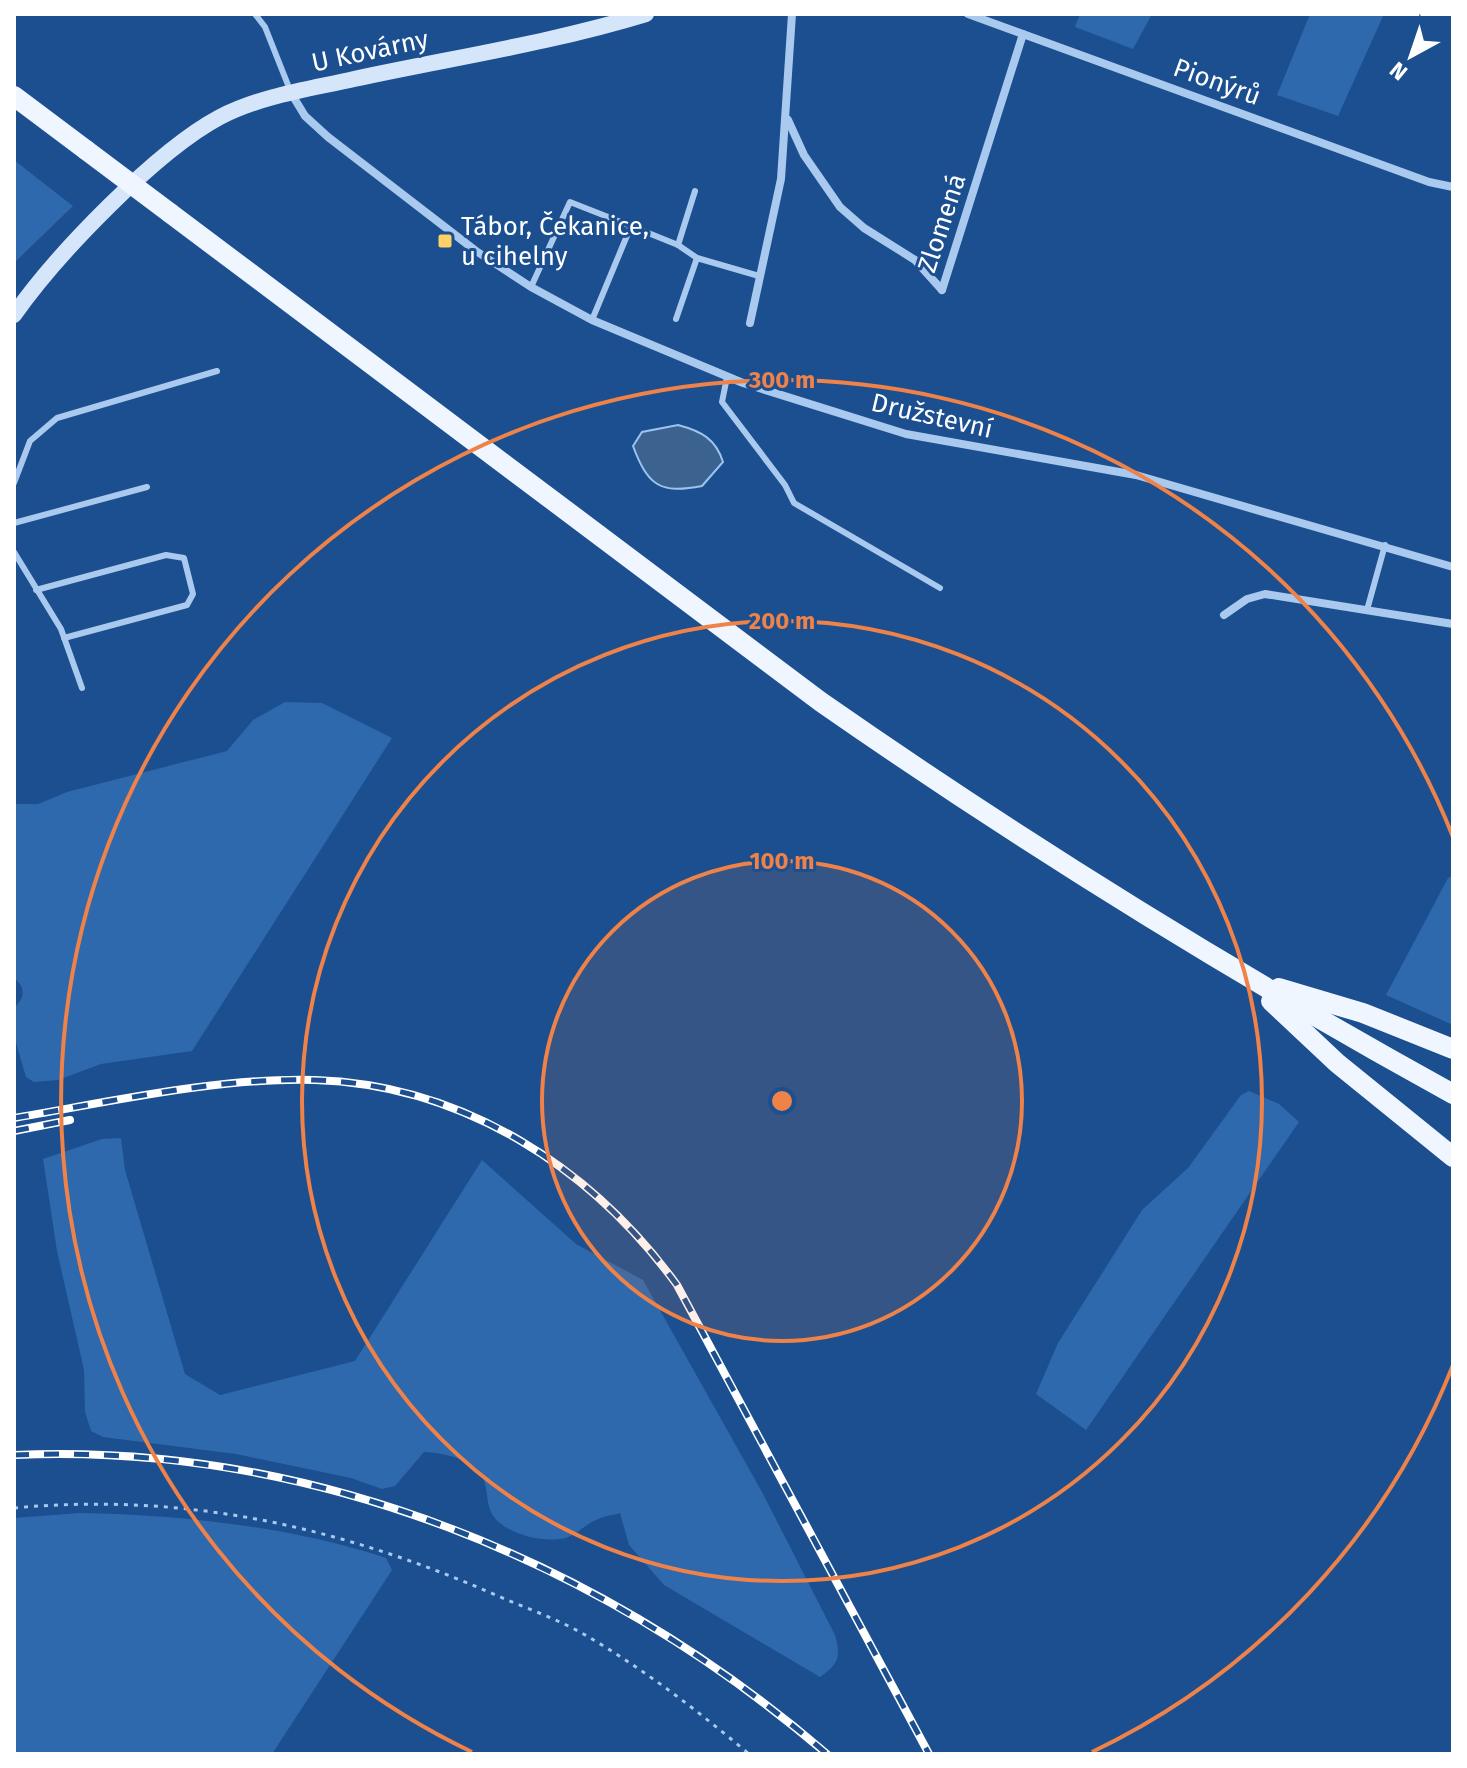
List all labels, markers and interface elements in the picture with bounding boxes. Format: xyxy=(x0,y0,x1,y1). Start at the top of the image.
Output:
north arrow xyxy=(1371,16,1451,96)
street label: U Kovárny xyxy=(309,23,431,78)
street label: Pionýrů xyxy=(1169,52,1265,112)
text: N xyxy=(1384,56,1413,86)
street label: Zlomená xyxy=(912,170,972,276)
place label: Tábor, Čekanice, u cihelny xyxy=(461,210,649,272)
marker: Tábor, Čekanice, u cihelny xyxy=(436,232,454,250)
text: 300 m xyxy=(748,366,815,394)
street label: Družstevní xyxy=(868,387,996,445)
text: 200 m xyxy=(749,607,815,635)
text: 100 m xyxy=(749,847,815,875)
centre of rings xyxy=(768,1087,796,1115)

